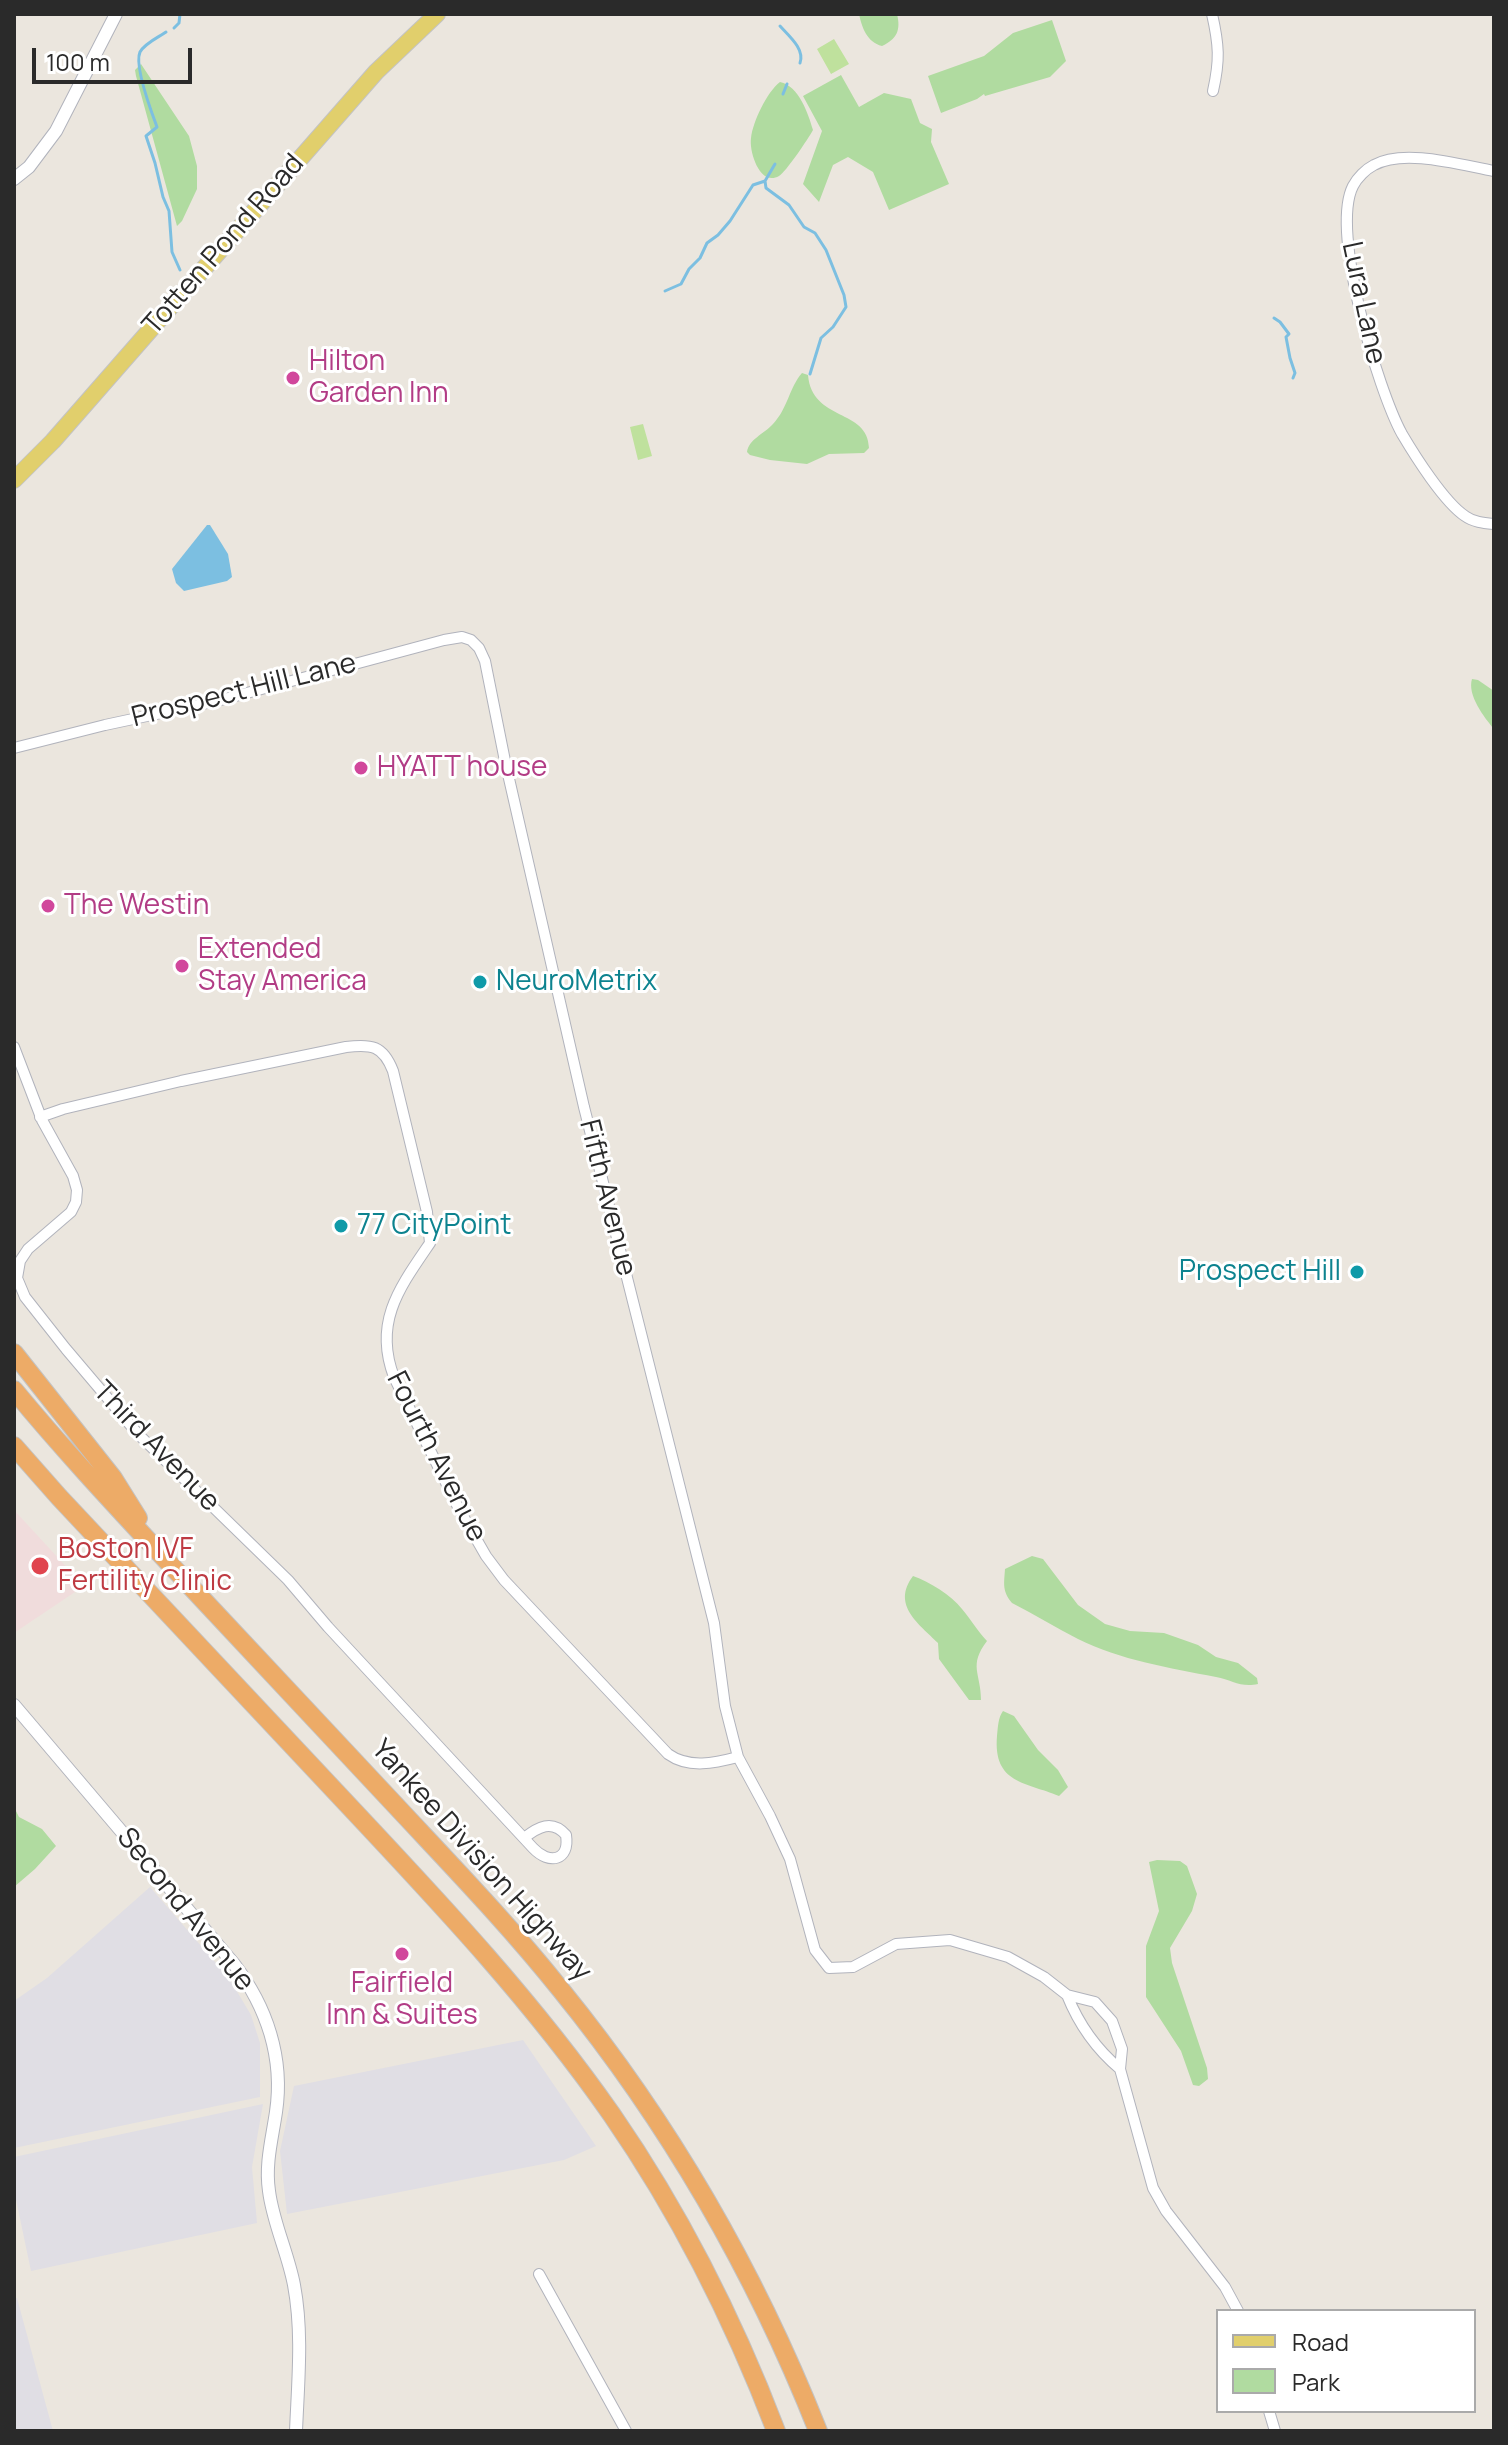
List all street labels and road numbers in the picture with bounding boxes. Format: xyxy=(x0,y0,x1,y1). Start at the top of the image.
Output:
street label: Totten Pond Road xyxy=(136,148,312,342)
street label: Lura Lane xyxy=(1334,239,1392,367)
street label: Prospect Hill Lane xyxy=(128,647,360,735)
street label: Fifth Avenue xyxy=(571,1116,643,1280)
street label: Fourth Avenue xyxy=(379,1366,493,1548)
street label: Third Avenue xyxy=(86,1375,226,1519)
street label: Yankee Division Highway xyxy=(364,1734,598,1988)
street label: Second Avenue xyxy=(109,1822,261,1998)

